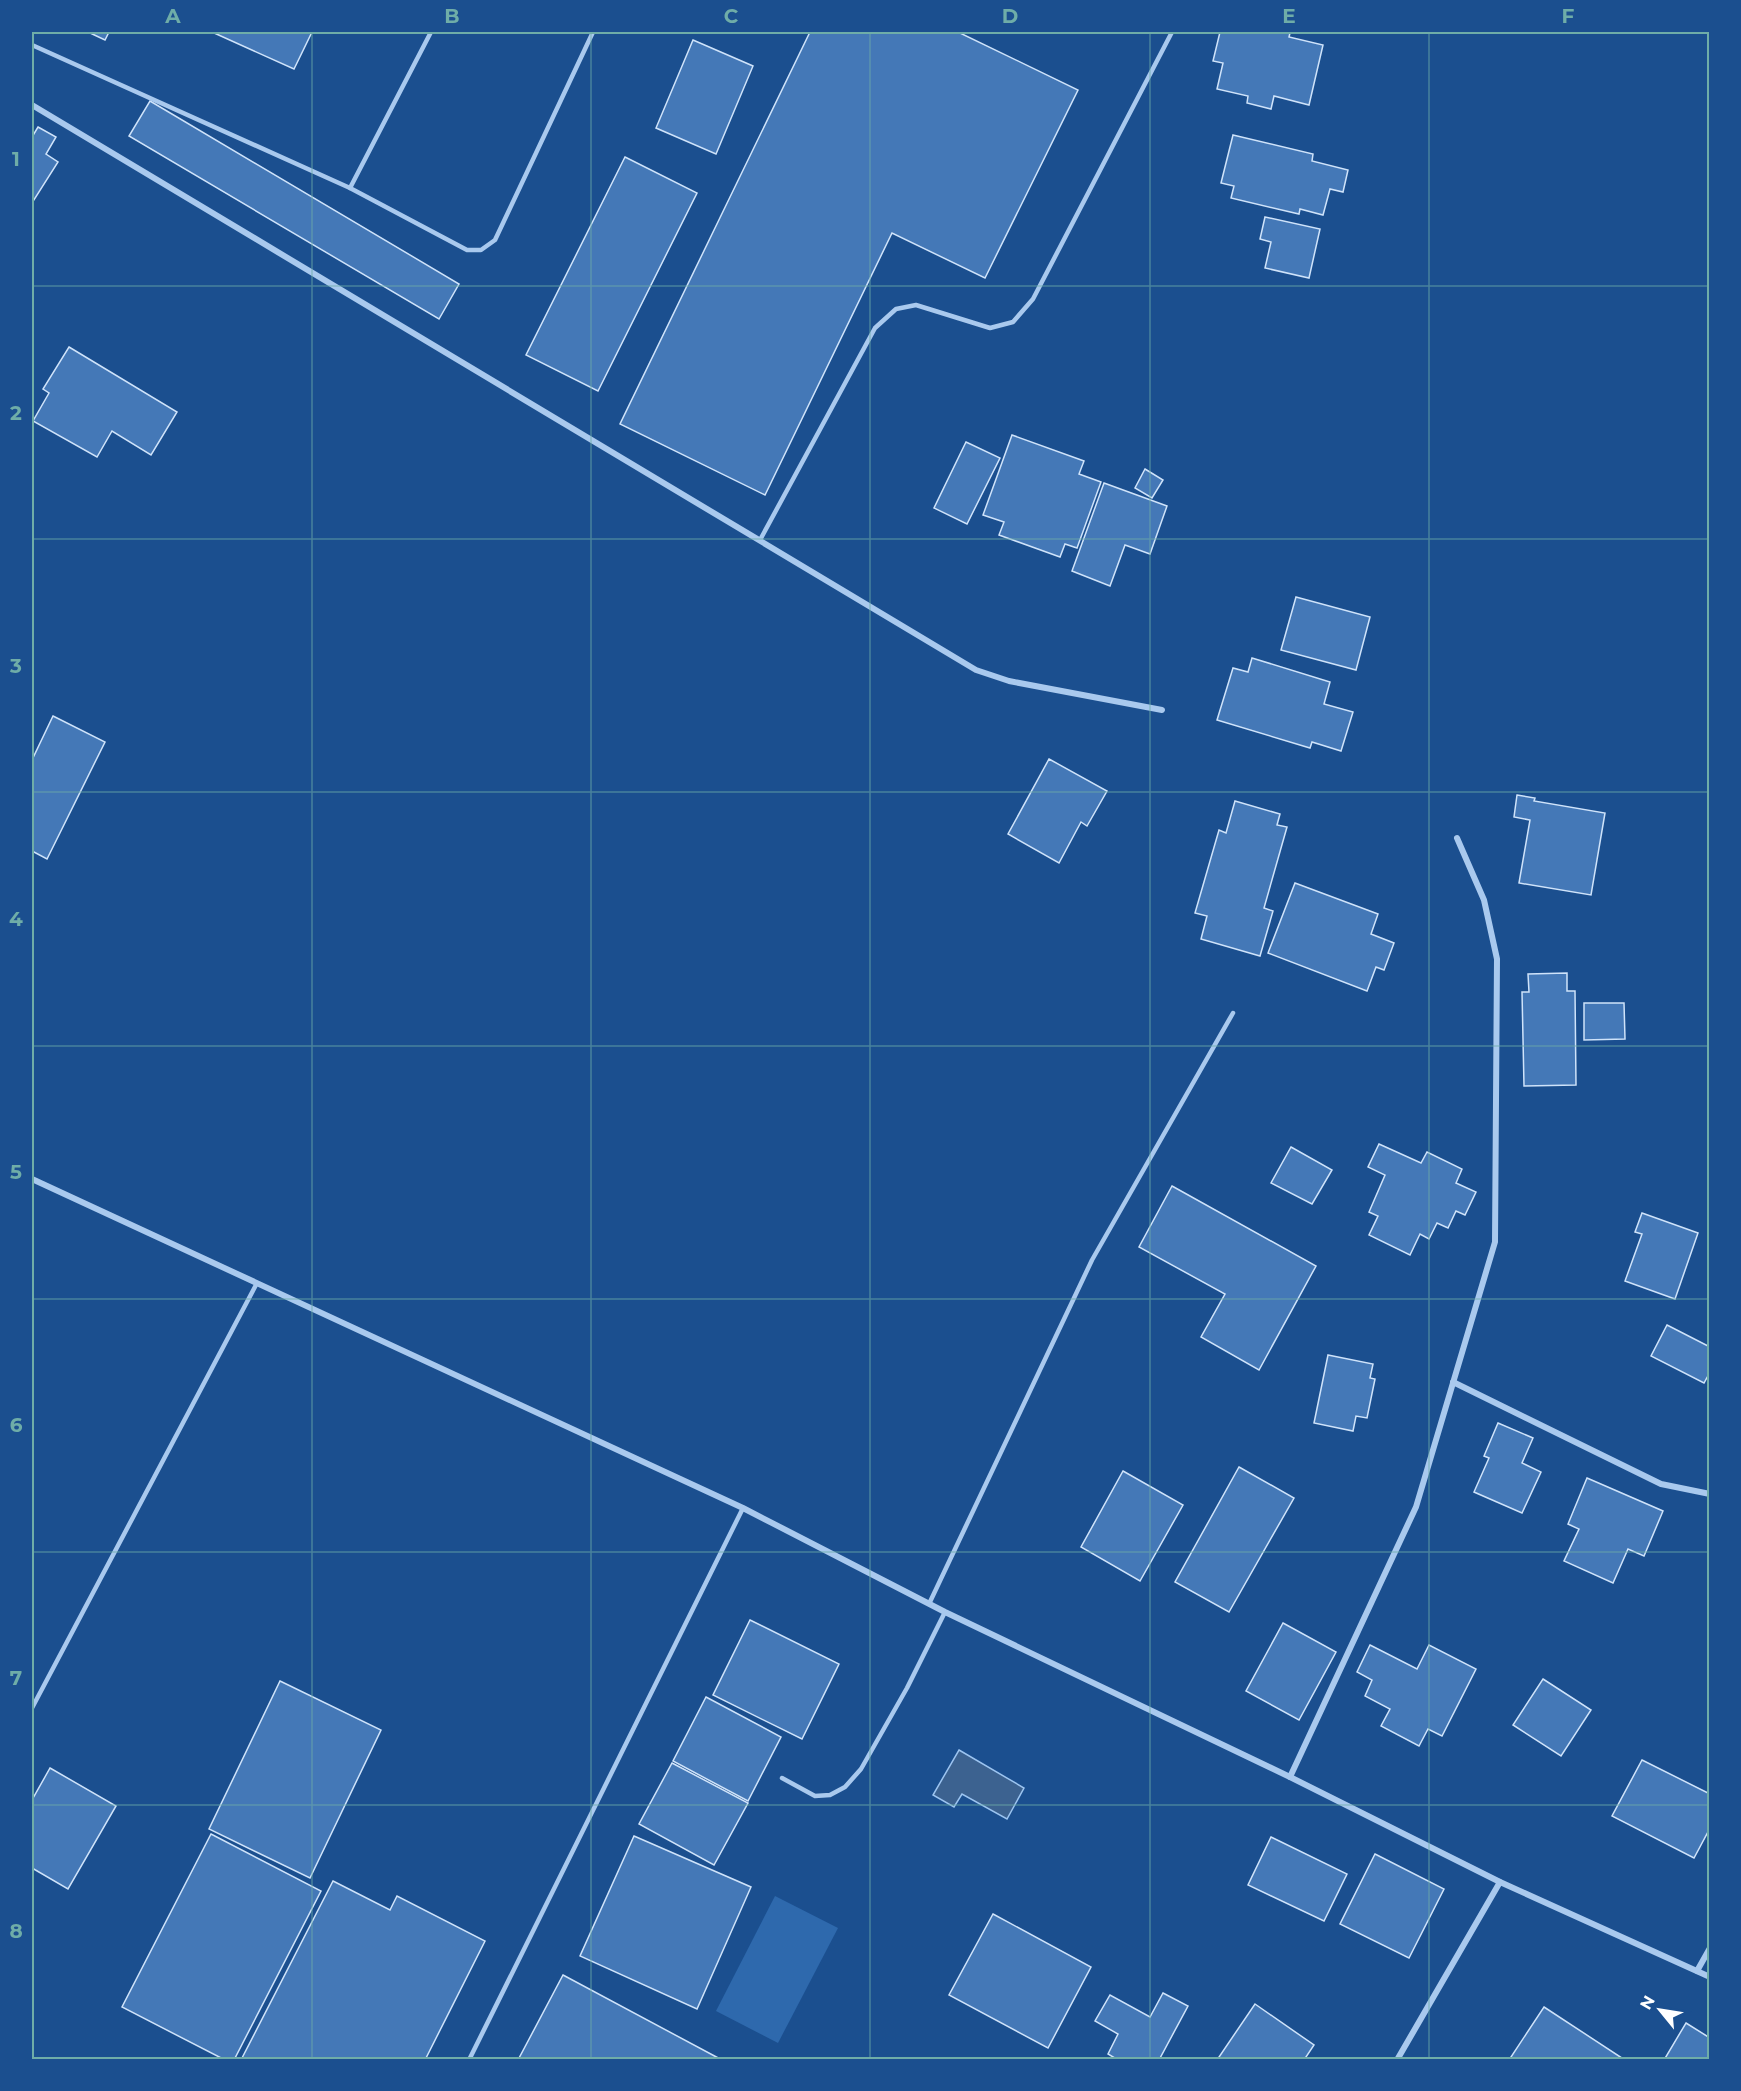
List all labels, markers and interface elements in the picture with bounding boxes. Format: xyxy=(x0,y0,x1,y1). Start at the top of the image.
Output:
text: A xyxy=(164,4,181,28)
text: B xyxy=(444,4,460,28)
text: C xyxy=(724,4,739,28)
text: D xyxy=(1002,4,1018,28)
text: E xyxy=(1282,4,1296,28)
text: F xyxy=(1562,4,1575,28)
text: 1 xyxy=(12,147,20,171)
text: 2 xyxy=(10,401,22,425)
text: 3 xyxy=(9,654,22,678)
text: 4 xyxy=(9,907,23,931)
text: 5 xyxy=(10,1160,22,1184)
text: 6 xyxy=(10,1413,23,1437)
text: 7 xyxy=(10,1666,22,1690)
text: 8 xyxy=(9,1919,23,1943)
north arrow xyxy=(1630,1980,1690,2040)
text: N xyxy=(1636,1992,1659,2013)

